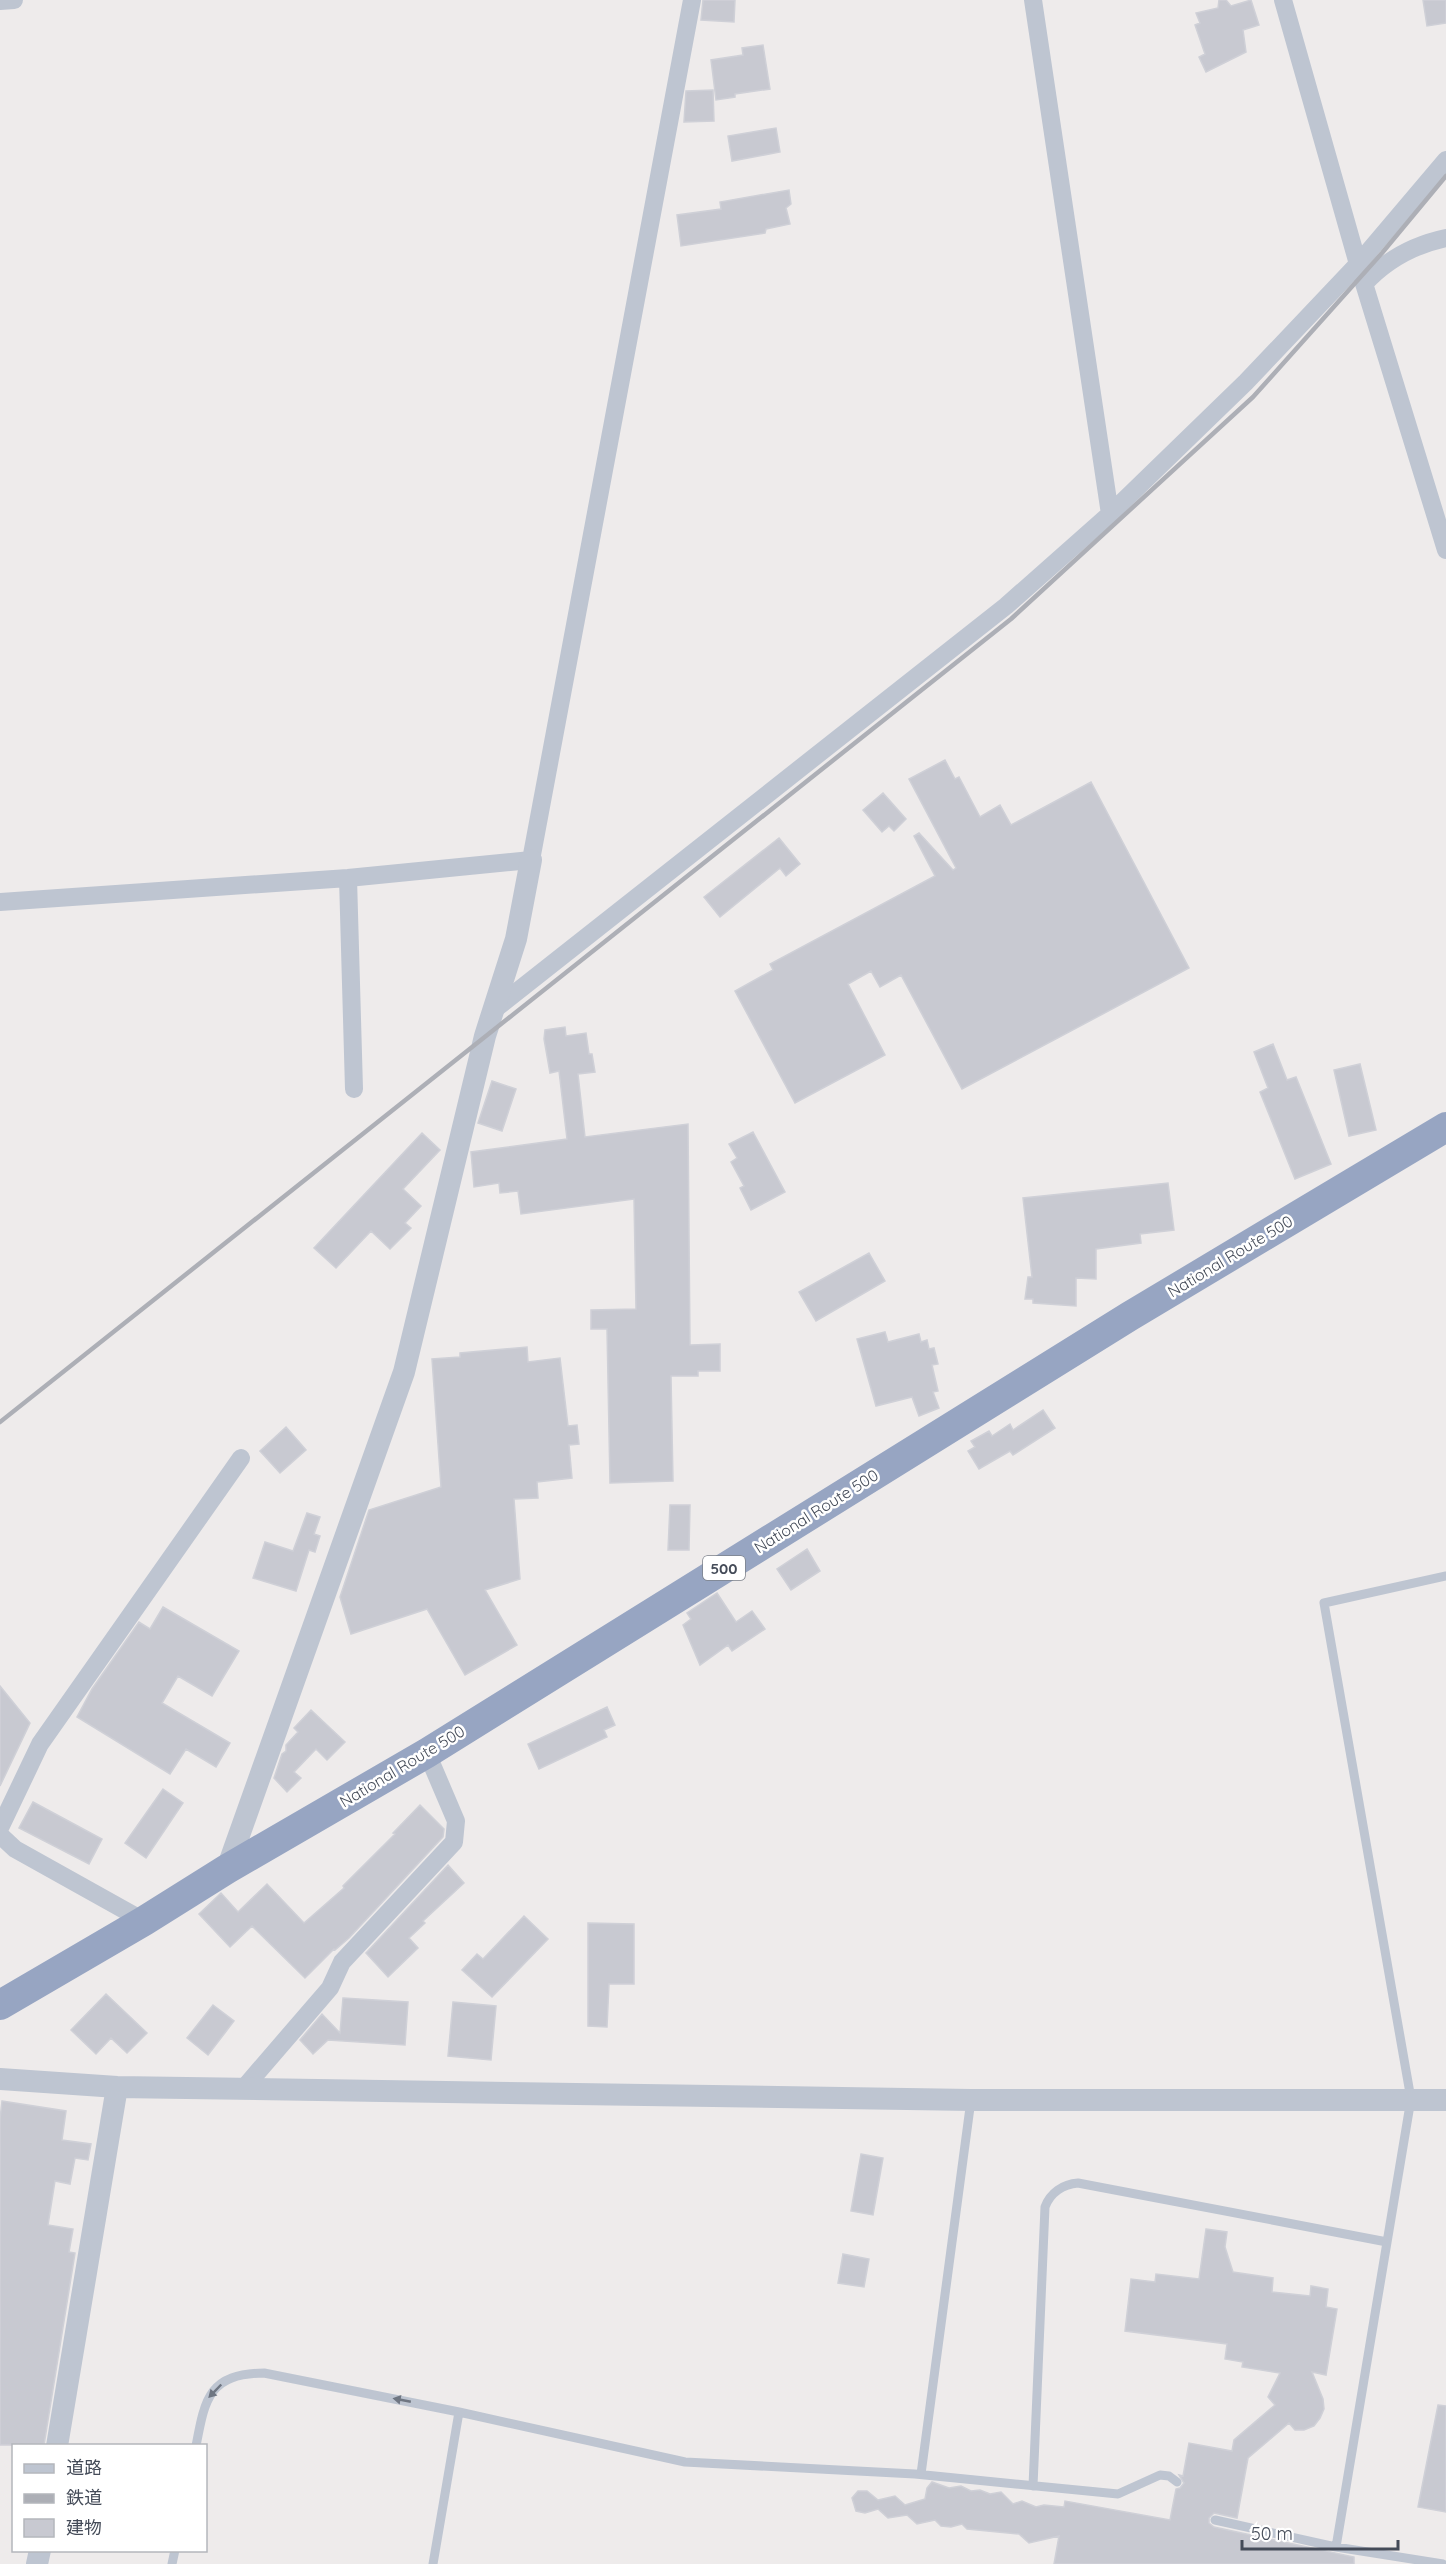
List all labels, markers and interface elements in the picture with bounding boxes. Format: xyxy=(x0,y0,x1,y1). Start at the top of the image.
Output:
street label: National Route 500 xyxy=(1164,1211,1296,1301)
street label: National Route 500 xyxy=(750,1465,882,1557)
road number: 500 xyxy=(703,1556,745,1580)
street label: National Route 500 xyxy=(336,1721,468,1811)
one-way arrow xyxy=(208,2383,222,2398)
one-way arrow xyxy=(392,2395,411,2404)
legend xyxy=(12,2444,207,2552)
text: 道路 xyxy=(66,2456,102,2479)
text: 鉄道 xyxy=(66,2486,102,2509)
scale bar xyxy=(1242,2513,1398,2551)
text: 建物 xyxy=(66,2516,102,2539)
text: 50 m xyxy=(1251,2522,1293,2545)

